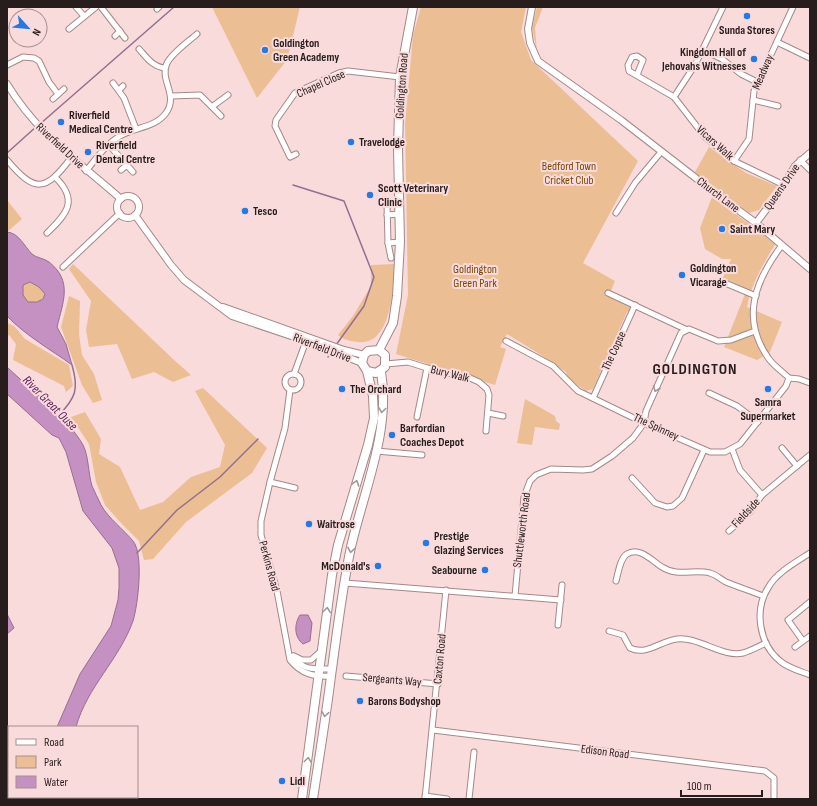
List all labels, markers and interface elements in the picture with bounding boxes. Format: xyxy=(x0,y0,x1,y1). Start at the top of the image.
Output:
north arrow xyxy=(8,8,48,48)
marker: Sunda Stores xyxy=(742,11,752,21)
place label: Sunda Stores xyxy=(719,23,775,38)
text: N xyxy=(29,27,44,38)
place label: Goldington Green Academy xyxy=(273,36,339,65)
marker: Goldington Green Academy xyxy=(260,45,270,55)
place label: Kingdom Hall of Jehovahs Witnesses xyxy=(661,45,746,74)
street label: Meadway xyxy=(749,52,777,92)
street label: Goldington Road xyxy=(392,53,412,119)
marker: Kingdom Hall of Jehovahs Witnesses xyxy=(749,54,759,64)
street label: Chapel Close xyxy=(294,67,348,101)
place label: Riverfield Medical Centre xyxy=(69,108,133,137)
marker: Riverfield Medical Centre xyxy=(56,117,66,127)
street label: Riverfield Drive xyxy=(33,120,88,172)
street label: Vicars Walk xyxy=(693,122,737,164)
place label: Travelodge xyxy=(359,135,405,150)
marker: Travelodge xyxy=(346,137,356,147)
place label: Riverfield Dental Centre xyxy=(96,138,155,167)
marker: Riverfield Dental Centre xyxy=(83,147,93,157)
park label: Bedford Town Cricket Club xyxy=(542,159,596,188)
street label: Queens Drive xyxy=(761,161,803,213)
street label: Church Lane xyxy=(693,174,743,216)
place label: Scott Veterinary Clinic xyxy=(378,181,448,210)
marker: Scott Veterinary Clinic xyxy=(365,190,375,200)
place label: Tesco xyxy=(253,204,278,219)
marker: Tesco xyxy=(240,206,250,216)
place label: Saint Mary xyxy=(730,222,775,237)
marker: Saint Mary xyxy=(717,224,727,234)
place label: Goldington Vicarage xyxy=(690,261,736,290)
park label: Goldington Green Park xyxy=(453,262,497,291)
marker: Goldington Vicarage xyxy=(677,270,687,280)
street label: The Copse xyxy=(598,329,630,373)
street label: Riverfield Drive xyxy=(291,330,353,366)
district label: GOLDINGTON xyxy=(652,360,738,379)
street label: Bury Walk xyxy=(429,362,471,386)
water label: River Great Ouse xyxy=(19,372,81,434)
place label: The Orchard xyxy=(350,382,401,397)
marker: The Orchard xyxy=(337,384,347,394)
marker: Samra Supermarket xyxy=(763,384,773,394)
one-way arrow xyxy=(653,385,661,392)
place label: Samra Supermarket xyxy=(740,395,796,424)
one-way arrow xyxy=(378,407,387,413)
street label: The Spinney xyxy=(631,410,682,444)
place label: Barfordian Coaches Depot xyxy=(400,421,464,450)
marker: Barfordian Coaches Depot xyxy=(387,430,397,440)
one-way arrow xyxy=(351,480,359,487)
street label: Shuttleworth Road xyxy=(510,492,534,568)
street label: Fieldside xyxy=(728,495,764,531)
place label: Waitrose xyxy=(317,517,355,532)
marker: Waitrose xyxy=(304,519,314,529)
place label: Prestige Glazing Services xyxy=(434,529,504,558)
marker: Prestige Glazing Services xyxy=(421,538,431,548)
street label: Perkins Road xyxy=(255,539,283,593)
one-way arrow xyxy=(347,547,355,554)
place label: McDonald's xyxy=(321,559,370,574)
marker: McDonald's xyxy=(373,561,383,571)
place label: Seabourne xyxy=(432,563,477,578)
marker: Seabourne xyxy=(480,565,490,575)
one-way arrow xyxy=(322,607,331,613)
street label: Caxton Road xyxy=(430,633,450,685)
street label: Sergeants Way xyxy=(362,670,422,690)
place label: Barons Bodyshop xyxy=(368,694,441,709)
marker: Barons Bodyshop xyxy=(355,696,365,706)
one-way arrow xyxy=(321,711,330,718)
legend xyxy=(8,726,138,798)
text: Road xyxy=(44,735,64,750)
street label: Edison Road xyxy=(580,742,630,762)
text: Park xyxy=(44,755,62,770)
one-way arrow xyxy=(303,757,312,763)
scale bar xyxy=(681,772,762,798)
place label: Lidl xyxy=(290,774,305,789)
text: Water xyxy=(44,775,68,790)
marker: Lidl xyxy=(277,776,287,786)
text: 100 m xyxy=(687,779,712,794)

